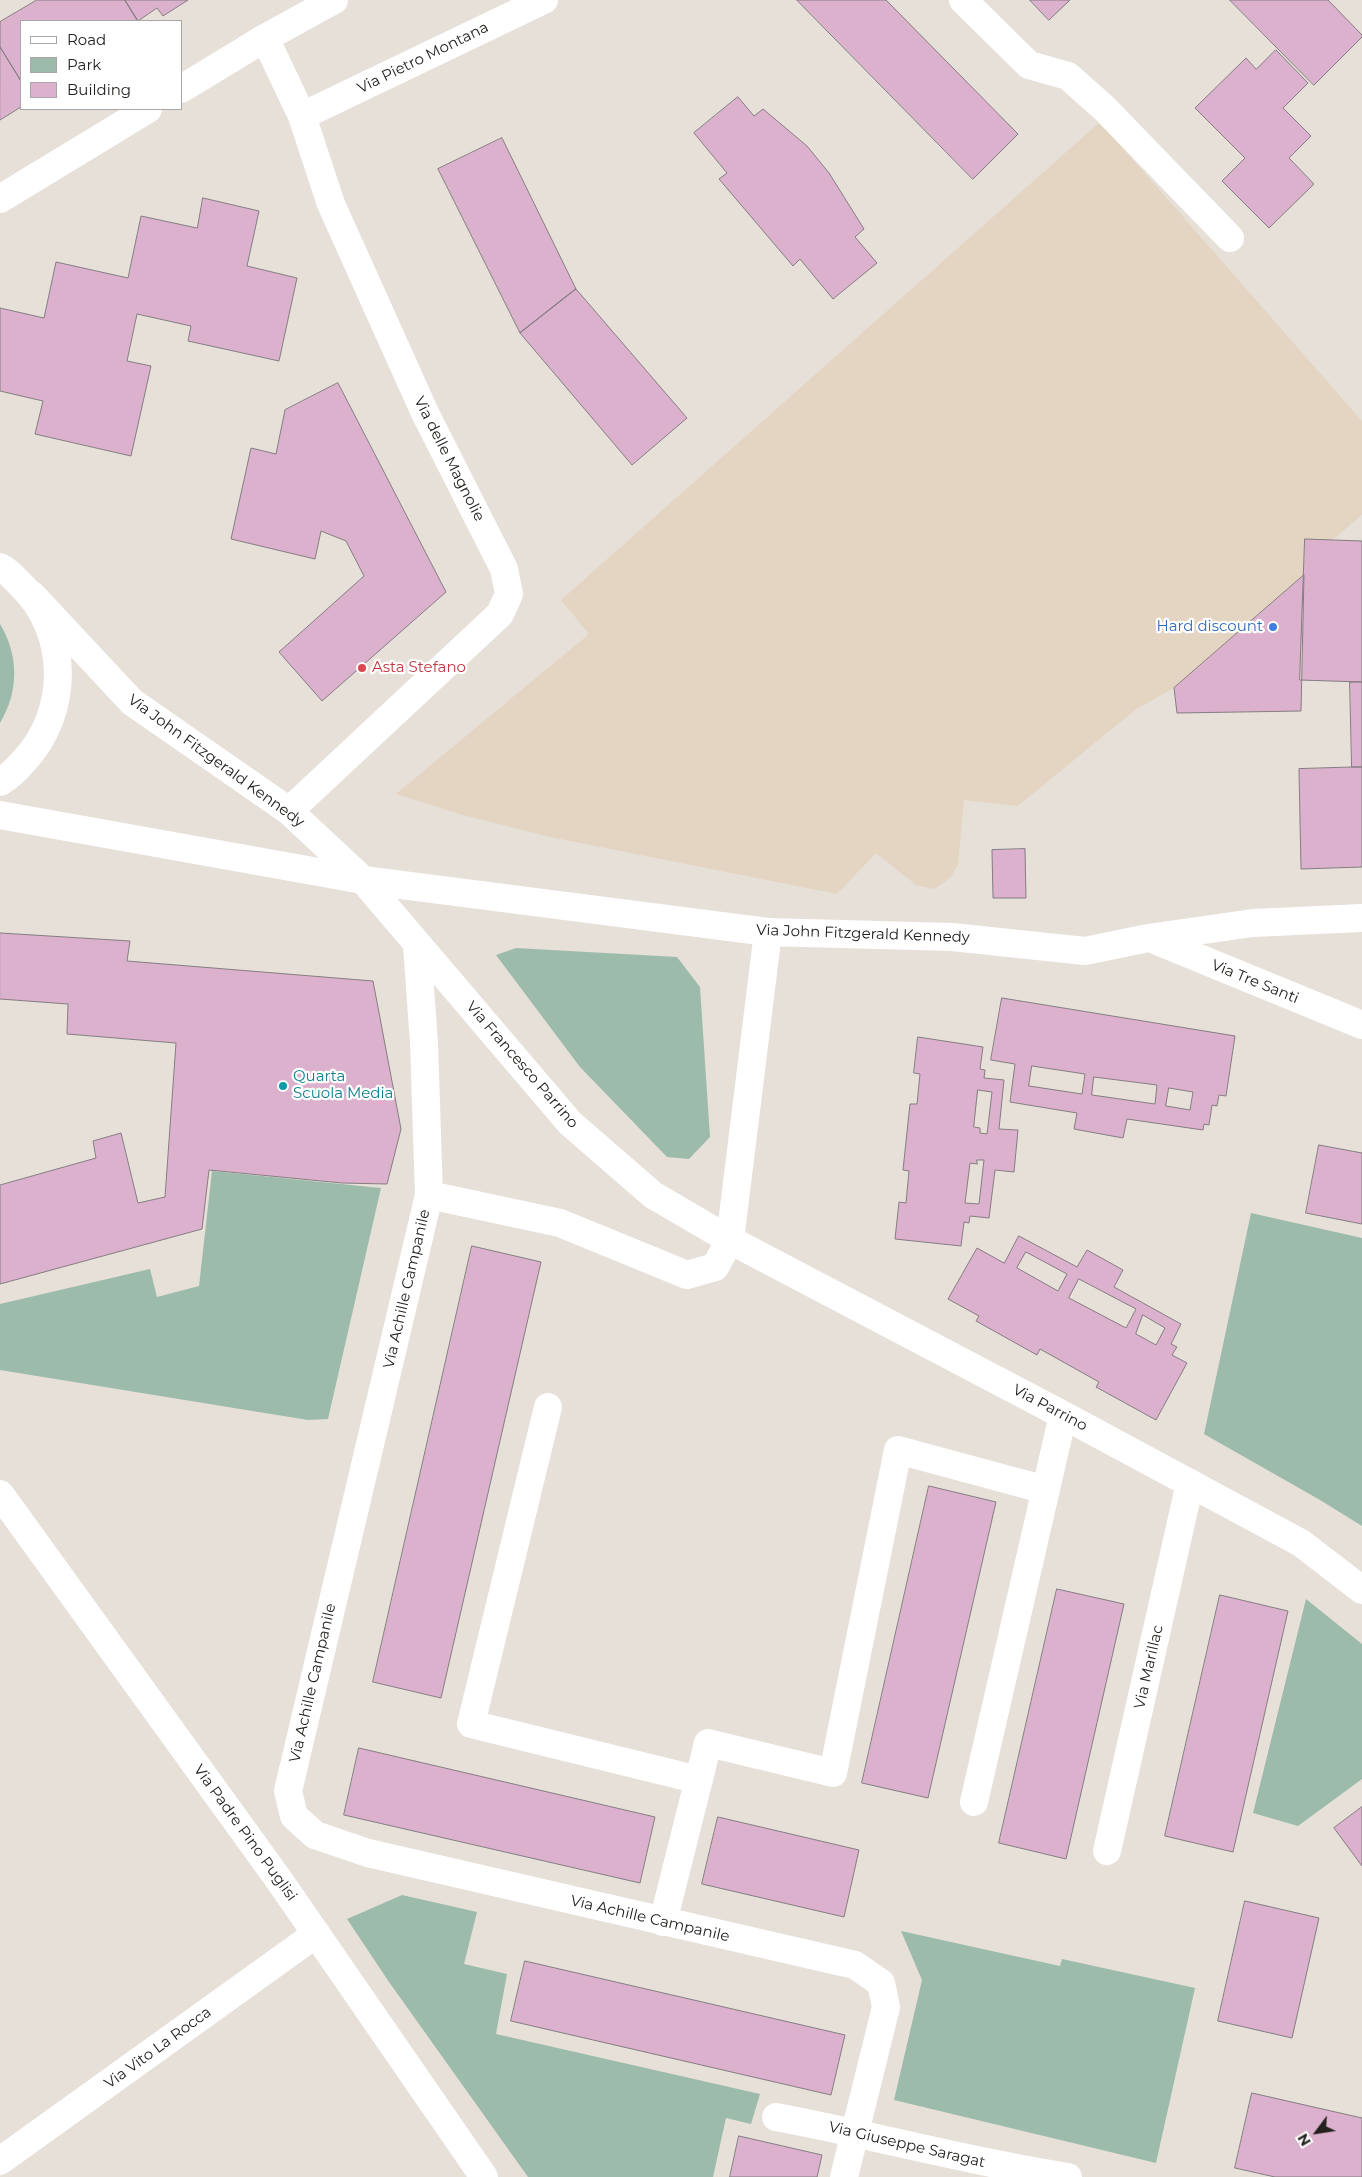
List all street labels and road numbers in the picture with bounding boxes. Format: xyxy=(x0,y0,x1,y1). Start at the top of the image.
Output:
street label: Via Pietro Montana xyxy=(355,18,491,98)
street label: Via delle Magnolie xyxy=(410,394,488,524)
street label: Via John Fitzgerald Kennedy xyxy=(124,691,308,831)
street label: Via John Fitzgerald Kennedy xyxy=(756,921,970,947)
street label: Via Tre Santi xyxy=(1209,956,1301,1008)
street label: Via Francesco Parrino xyxy=(462,998,582,1132)
street label: Via Achille Campanile xyxy=(380,1208,434,1370)
street label: Via Parrino xyxy=(1010,1381,1090,1435)
street label: Via Achille Campanile xyxy=(286,1602,340,1764)
street label: Via Marillac xyxy=(1131,1623,1167,1711)
street label: Via Padre Pino Puglisi xyxy=(189,1761,301,1905)
street label: Via Achille Campanile xyxy=(569,1892,731,1946)
street label: Via Vito La Rocca xyxy=(101,2003,215,2093)
street label: Via Giuseppe Saragat xyxy=(827,2118,987,2172)

